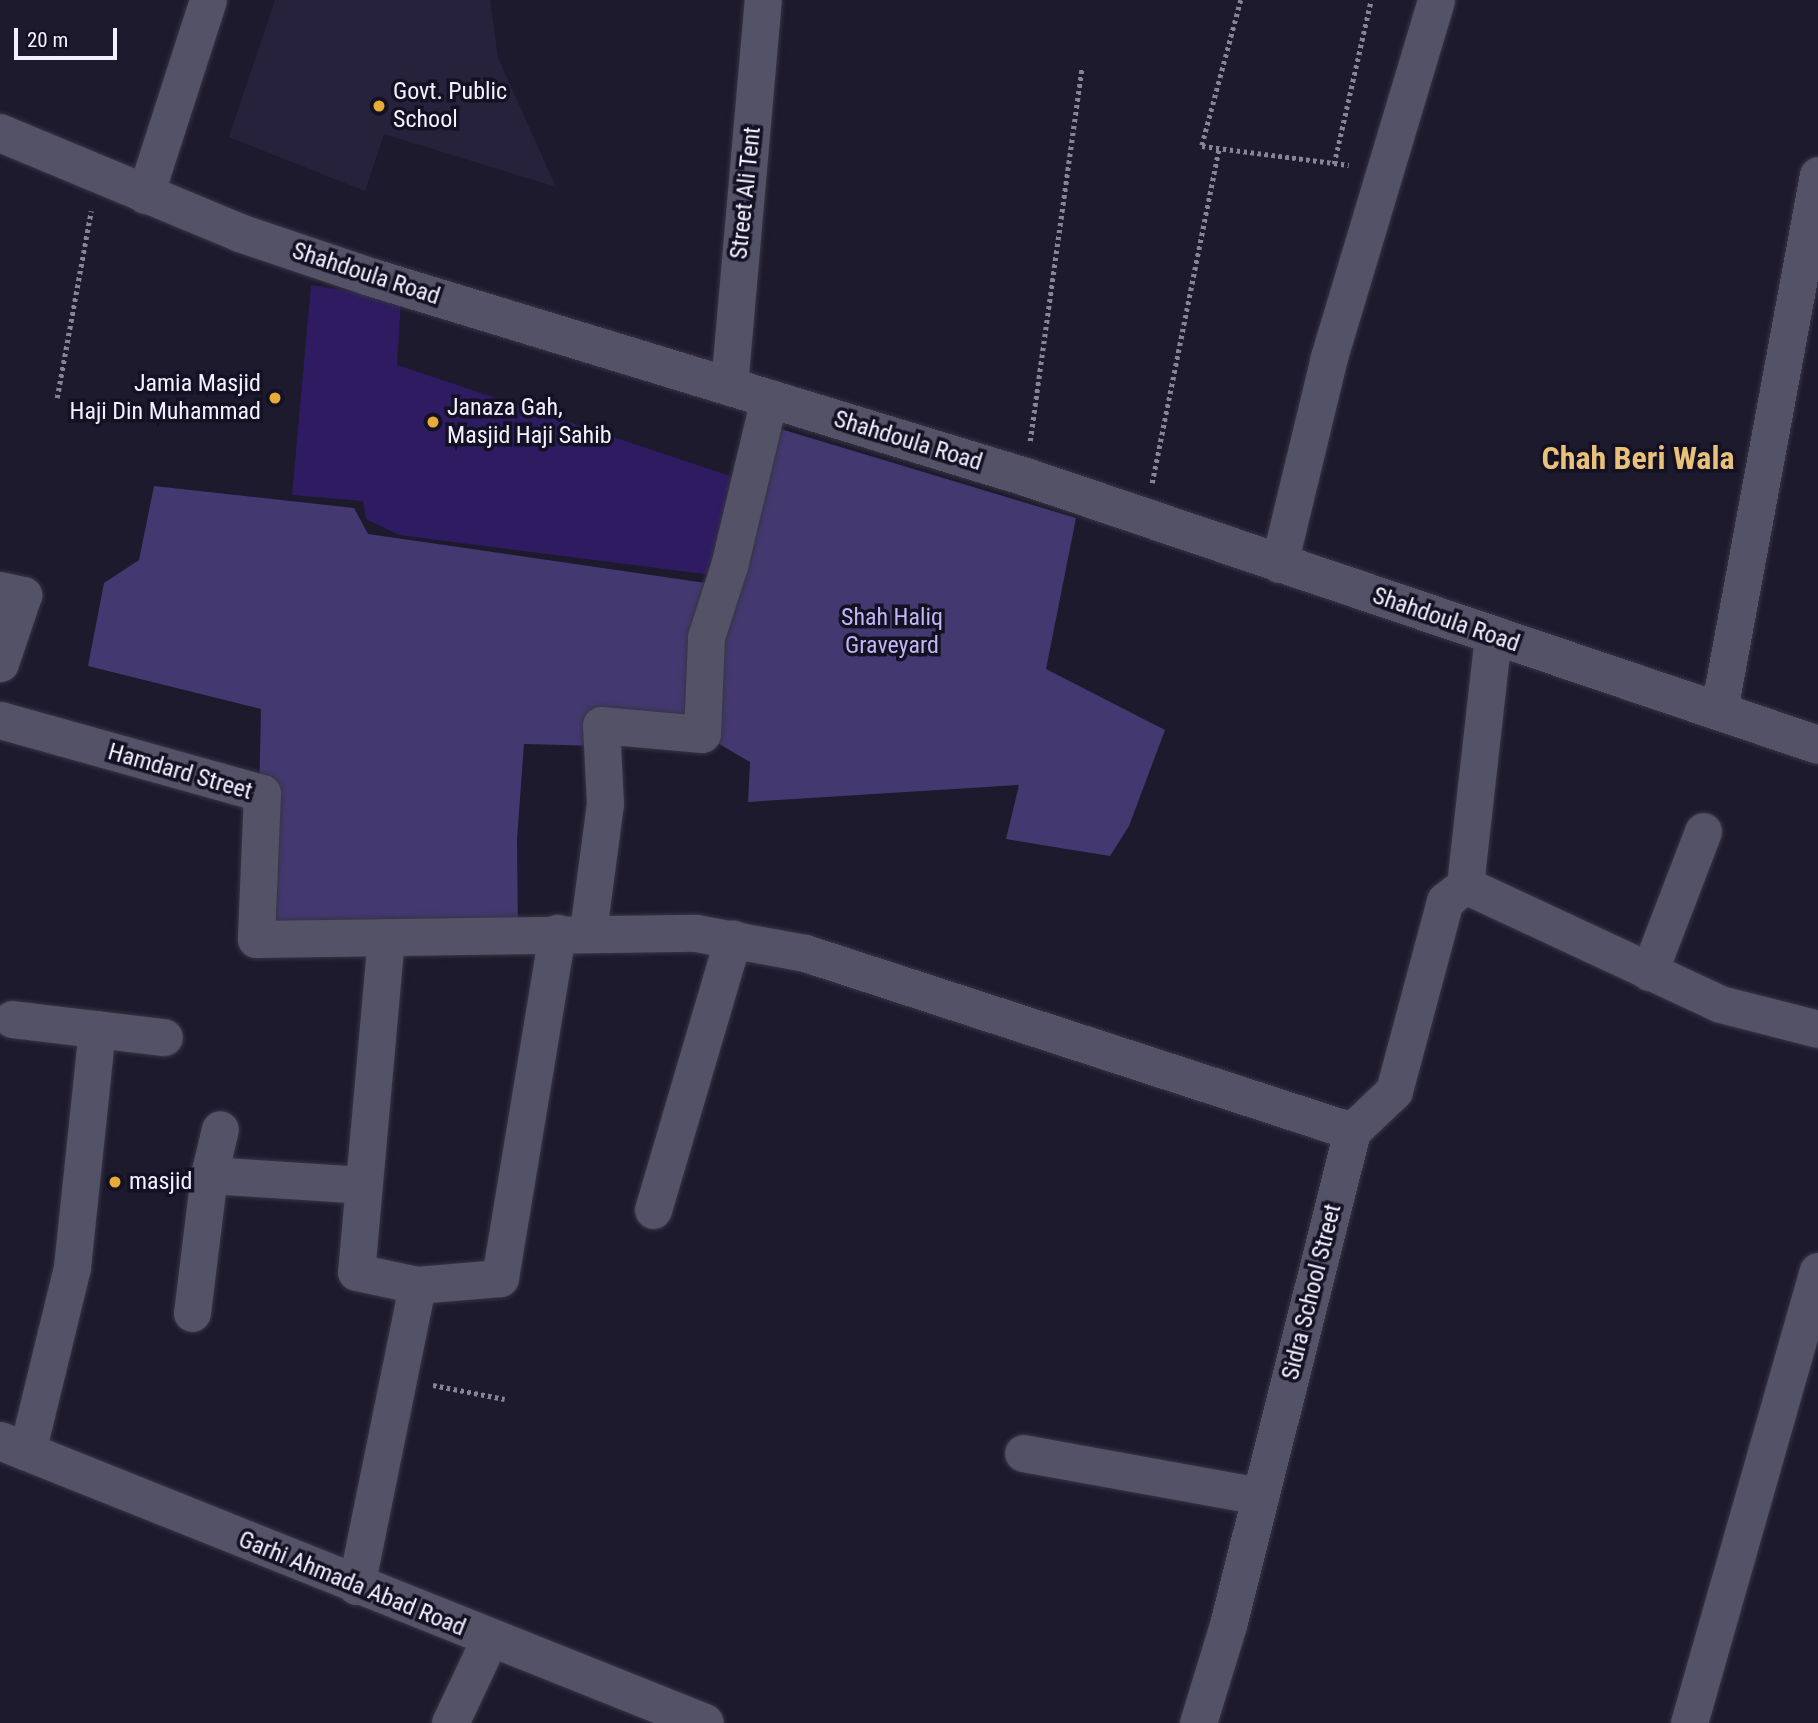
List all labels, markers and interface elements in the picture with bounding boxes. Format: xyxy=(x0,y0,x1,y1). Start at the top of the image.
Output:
scale bar xyxy=(18,14,121,58)
text: 20 m xyxy=(27,28,68,52)
place label: Govt. Public School xyxy=(393,78,507,134)
marker: Govt. Public School xyxy=(371,98,387,114)
street label: Street Ali Tent xyxy=(725,125,767,261)
street label: Shahdoula Road xyxy=(289,237,443,311)
place label: Jamia Masjid Haji Din Muhammad xyxy=(70,370,261,426)
marker: Jamia Masjid Haji Din Muhammad xyxy=(267,390,283,406)
place label: Janaza Gah, Masjid Haji Sahib xyxy=(447,394,612,450)
street label: Shahdoula Road xyxy=(830,405,986,477)
marker: Janaza Gah, Masjid Haji Sahib xyxy=(425,414,441,430)
district label: Chah Beri Wala xyxy=(1541,439,1735,477)
street label: Shahdoula Road xyxy=(1369,581,1523,659)
park label: Shah Haliq Graveyard xyxy=(841,604,943,660)
street label: Hamdard Street xyxy=(105,738,255,806)
place label: masjid xyxy=(129,1168,192,1196)
marker: masjid xyxy=(107,1174,123,1190)
street label: Sidra School Street xyxy=(1276,1201,1348,1383)
street label: Garhi Ahmada Abad Road xyxy=(234,1525,470,1643)

